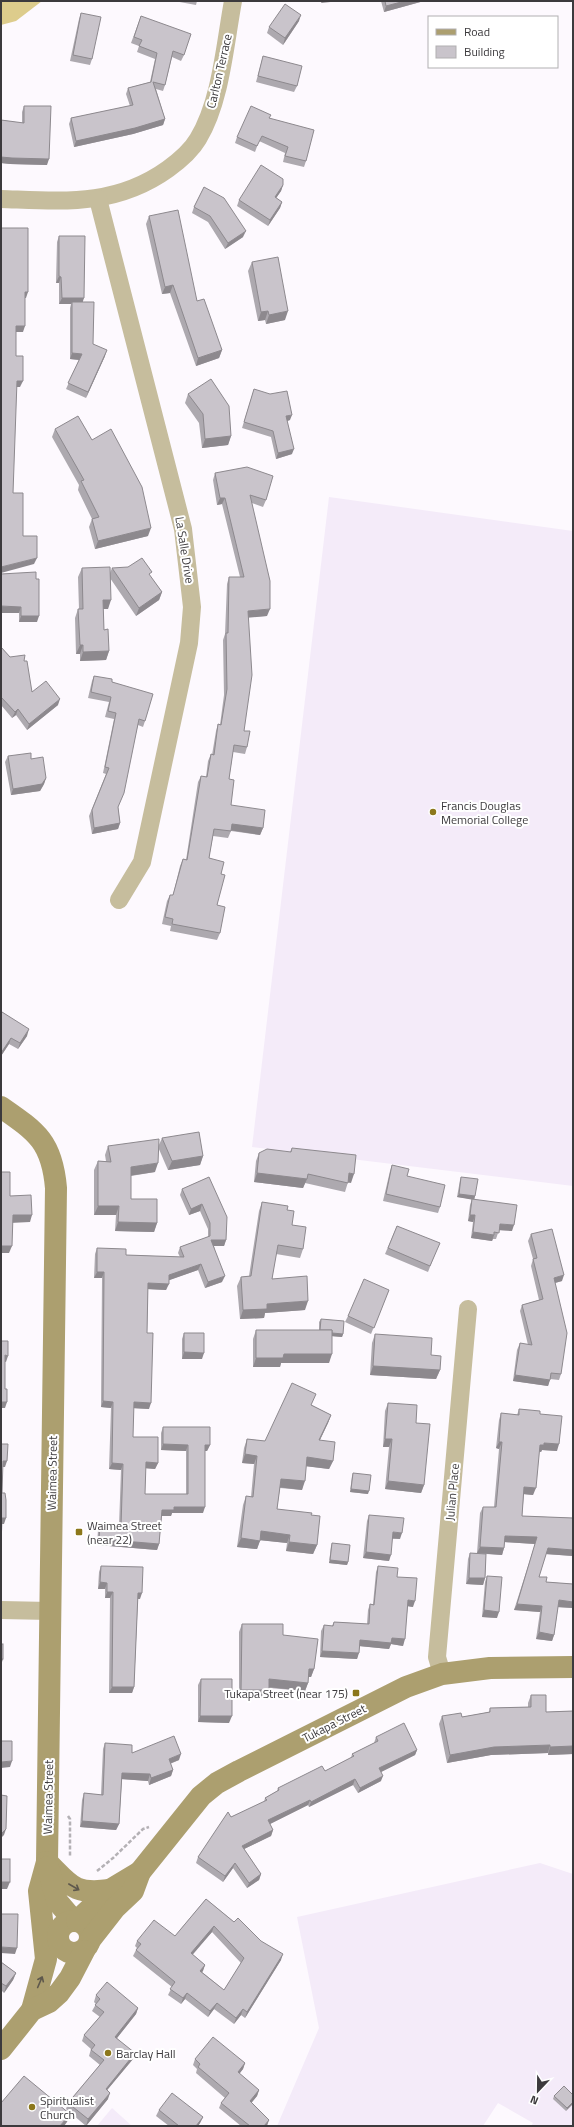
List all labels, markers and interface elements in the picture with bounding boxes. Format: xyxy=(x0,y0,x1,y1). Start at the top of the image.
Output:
legend xyxy=(428,16,558,68)
text: Road xyxy=(464,22,490,41)
street label: Carlton Terrace xyxy=(201,32,237,110)
text: Building xyxy=(464,42,505,61)
street label: La Salle Drive xyxy=(170,515,200,585)
place label: Francis Douglas Memorial College xyxy=(441,796,528,829)
marker: Francis Douglas Memorial College xyxy=(428,807,438,817)
street label: Waimea Street xyxy=(42,1435,62,1511)
street label: Julian Place xyxy=(440,1463,464,1521)
place label: Waimea Street (near 22) xyxy=(87,1516,163,1549)
marker: Waimea Street (near 22) xyxy=(74,1527,84,1537)
place label: Tukapa Street (near 175) xyxy=(224,1684,348,1703)
marker: Tukapa Street (near 175) xyxy=(351,1688,361,1698)
street label: Tukapa Street xyxy=(299,1698,370,1747)
street label: Waimea Street xyxy=(38,1759,58,1835)
one-way arrow xyxy=(68,1884,80,1892)
one-way arrow xyxy=(36,1977,44,1989)
place label: Barclay Hall xyxy=(116,2044,176,2063)
marker: Barclay Hall xyxy=(103,2048,113,2058)
north arrow xyxy=(518,2071,558,2111)
place label: Spiritualist Church xyxy=(40,2091,95,2124)
text: N xyxy=(528,2091,541,2109)
marker: Spiritualist Church xyxy=(27,2102,37,2112)

